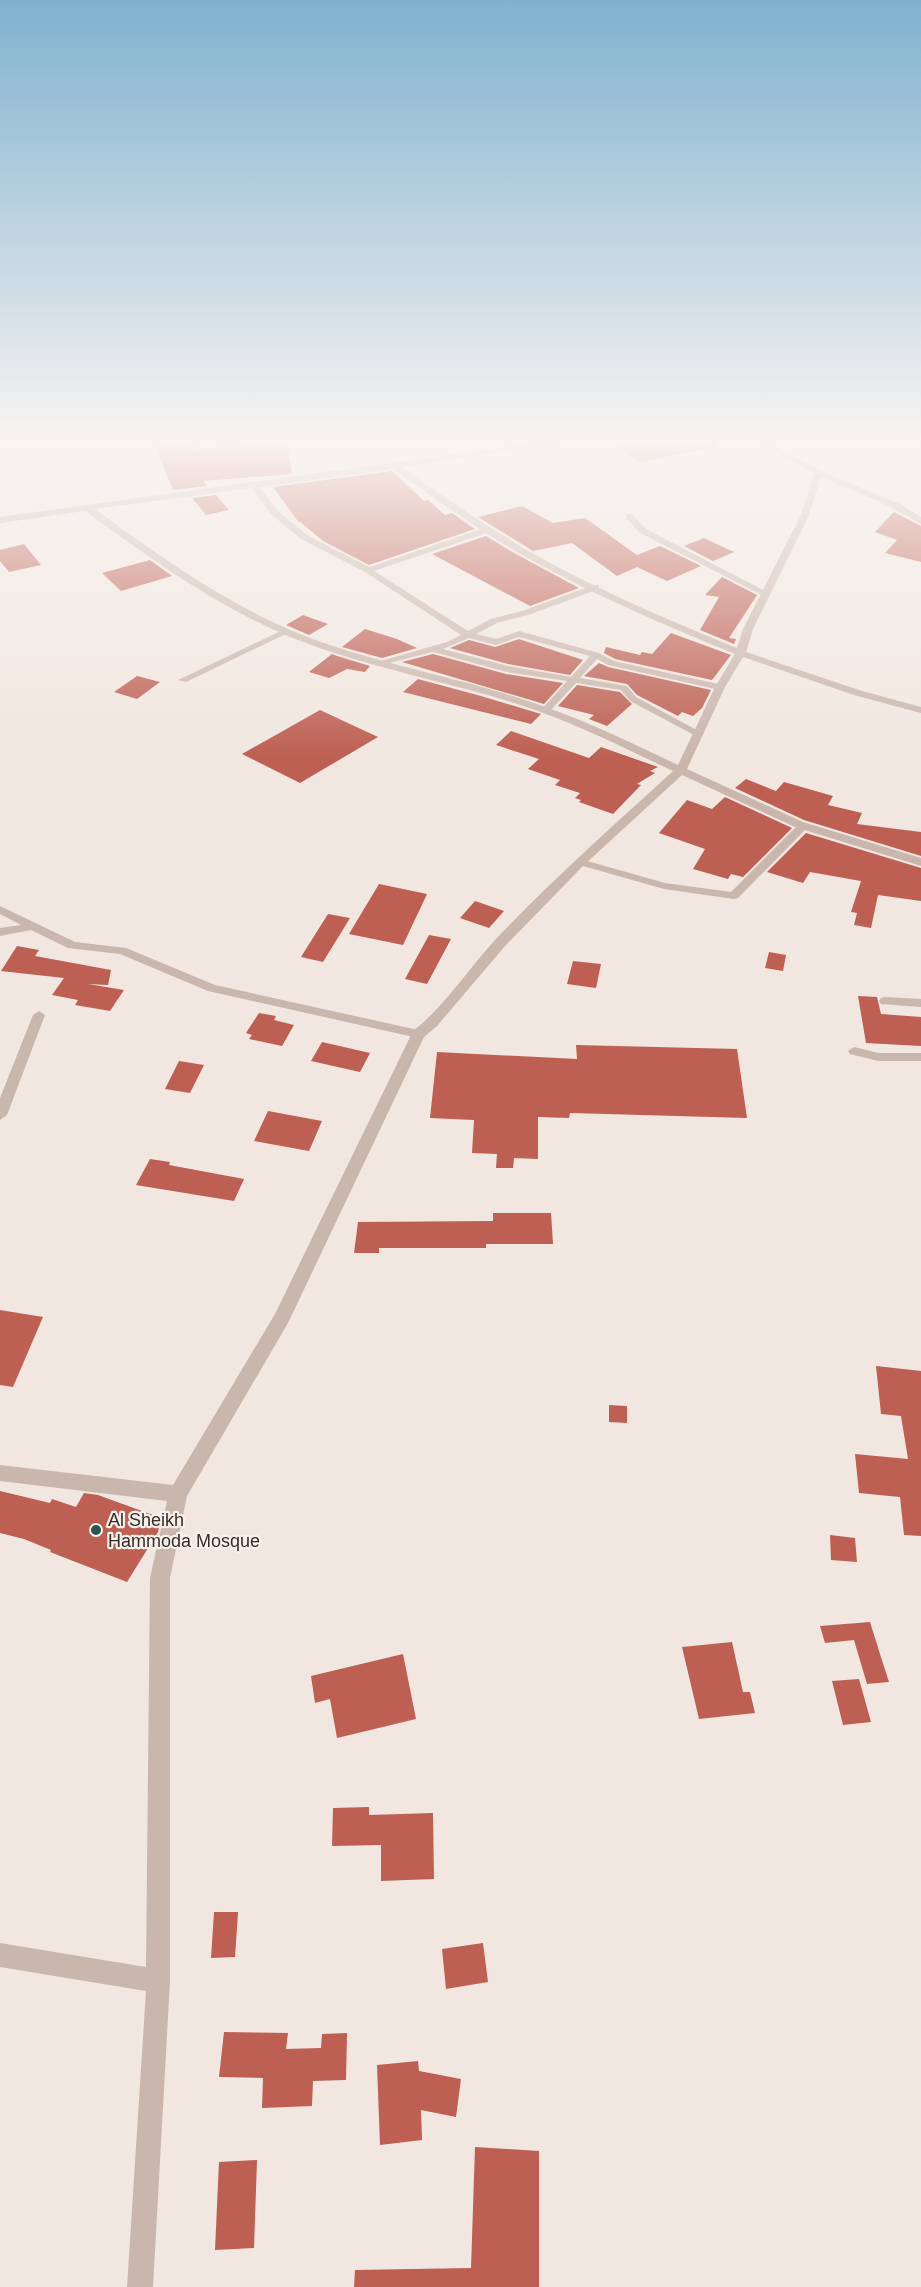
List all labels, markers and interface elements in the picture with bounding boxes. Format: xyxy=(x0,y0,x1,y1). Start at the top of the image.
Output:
place label: Al Sheikh Hammoda Mosque xyxy=(108,1510,260,1551)
marker: Al Sheikh Hammoda Mosque xyxy=(89,1523,103,1537)

